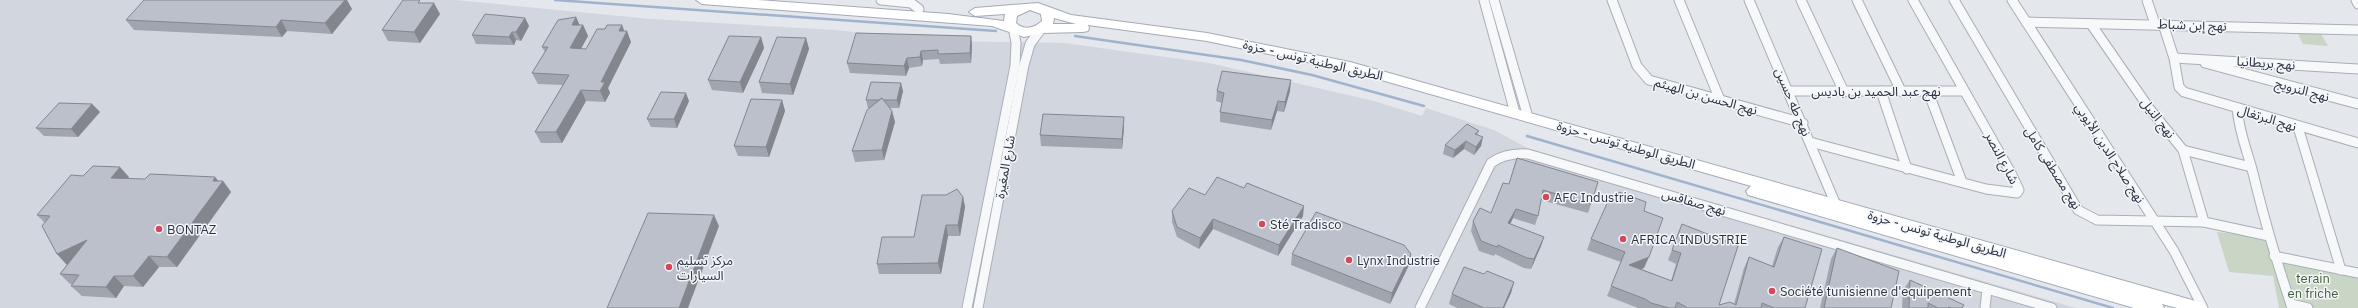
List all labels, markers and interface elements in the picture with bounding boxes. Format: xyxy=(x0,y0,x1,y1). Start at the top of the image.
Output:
street label: نهج إبن شباط xyxy=(2157,15,2227,37)
street label: الطريق الوطنية تونس - حزوة xyxy=(1241,36,1385,84)
street label: نهج بريطانيا xyxy=(2236,52,2296,76)
street label: نهج طه حسين xyxy=(1769,65,1815,140)
street label: نهج الحسن بن الهيثم xyxy=(1652,73,1759,121)
street label: نهج النرويج xyxy=(2272,75,2331,107)
street label: نهج عبد الحميد بن باديس xyxy=(1811,83,1941,102)
street label: نهج النيل xyxy=(2135,94,2179,143)
street label: نهج صلاح الدين الأيوبي xyxy=(2070,100,2149,207)
street label: نهج البرتغال xyxy=(2235,101,2299,137)
street label: الطريق الوطنية تونس - حزوة xyxy=(1555,117,1697,173)
street label: نهج مصطفى كامل xyxy=(2019,123,2085,214)
street label: شارع النصر xyxy=(1979,128,2023,188)
street label: شارع المغيرة xyxy=(991,134,1021,200)
street label: نهج صفاقس xyxy=(1659,185,1728,221)
place label: AFC Industrie xyxy=(1554,189,1634,206)
marker: AFC Industrie xyxy=(1541,192,1551,202)
street label: الطريق الوطنية تونس - حزوة xyxy=(1866,206,2008,262)
place label: Sté Tradisco xyxy=(1270,216,1342,233)
marker: Sté Tradisco xyxy=(1257,219,1267,229)
place label: BONTAZ xyxy=(167,221,217,238)
marker: BONTAZ xyxy=(154,224,164,234)
place label: AFRICA INDUSTRIE xyxy=(1631,231,1747,248)
marker: AFRICA INDUSTRIE xyxy=(1618,234,1628,244)
place label: مركز تسليم السيارات xyxy=(677,252,733,284)
place label: Lynx Industrie xyxy=(1357,252,1440,269)
marker: Lynx Industrie xyxy=(1344,255,1354,265)
marker: مركز تسليم السيارات xyxy=(664,262,674,272)
park label: terain en friche xyxy=(2288,270,2338,302)
place label: Société tunisienne d'equipement xyxy=(1780,283,1972,300)
marker: Société tunisienne d'equipement xyxy=(1767,286,1777,296)

